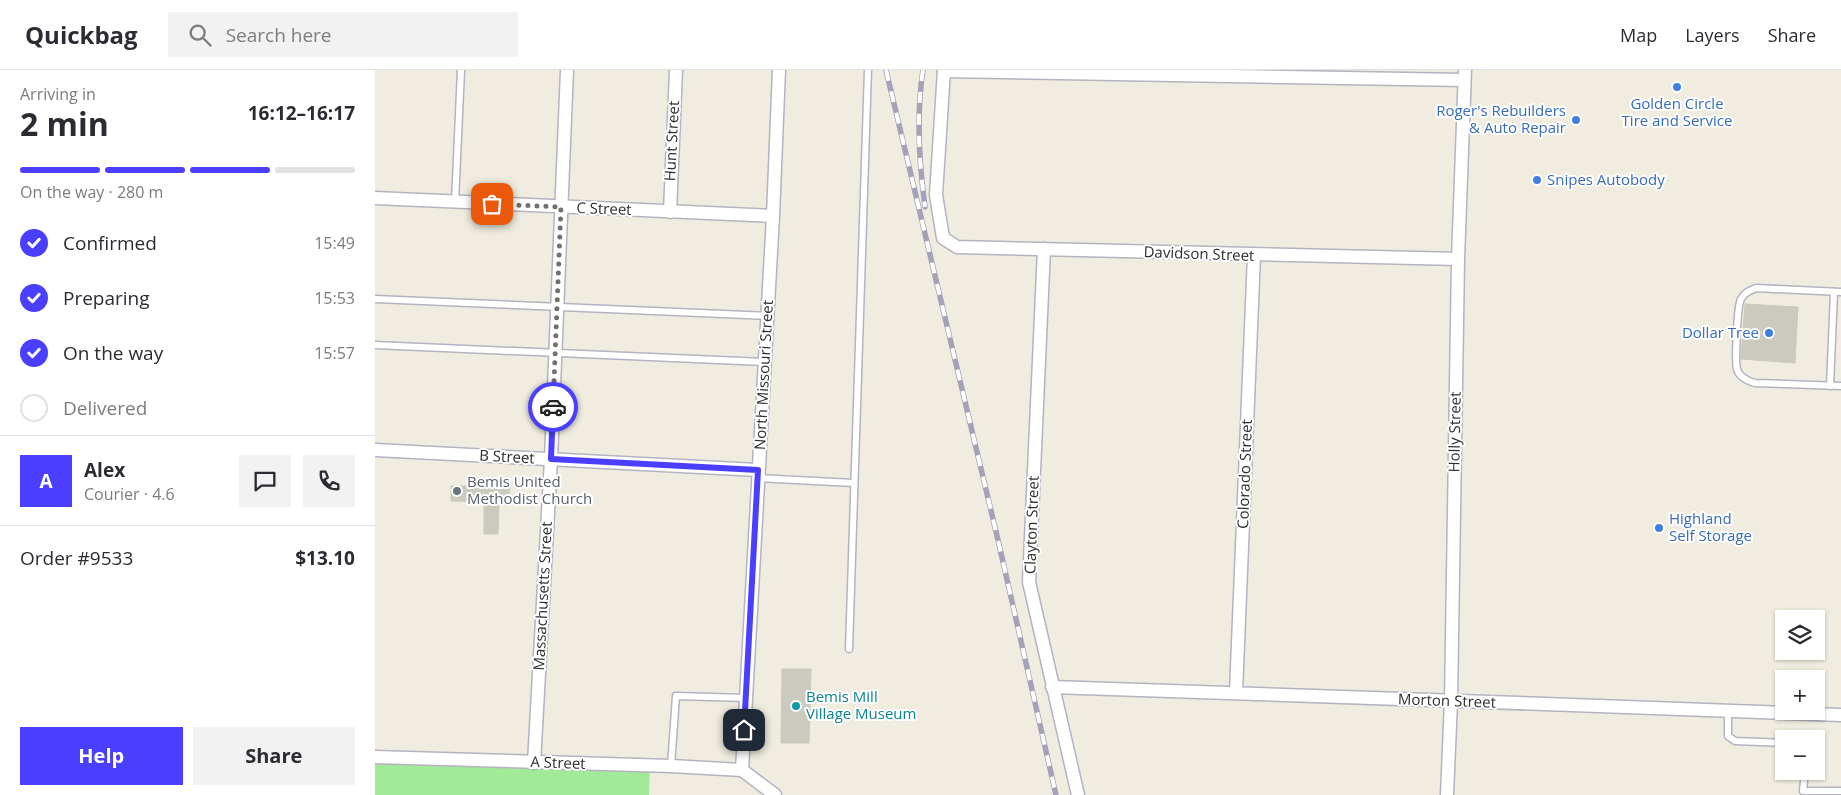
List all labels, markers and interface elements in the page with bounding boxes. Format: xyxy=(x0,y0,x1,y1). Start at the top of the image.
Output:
search box xyxy=(168,12,518,57)
text: Quickbag xyxy=(25,18,138,51)
icon: search xyxy=(186,21,214,49)
text: Search here xyxy=(226,22,332,48)
text: Map xyxy=(1620,23,1657,47)
text: Layers xyxy=(1685,23,1740,47)
text: Share xyxy=(1768,23,1816,47)
marker: Golden Circle Tire and Service xyxy=(1671,81,1683,93)
text: Arriving in xyxy=(20,83,96,105)
place label: Golden Circle Tire and Service xyxy=(1622,93,1732,130)
text: 16:12–16:17 xyxy=(248,100,355,126)
street label: Hunt Street xyxy=(659,100,683,182)
place label: Roger's Rebuilders & Auto Repair xyxy=(1436,100,1566,137)
text: 2 min xyxy=(20,102,109,145)
marker: Roger's Rebuilders & Auto Repair xyxy=(1570,114,1582,126)
place label: Snipes Autobody xyxy=(1547,169,1665,189)
marker: Snipes Autobody xyxy=(1531,174,1543,186)
text: On the way · 280 m xyxy=(20,181,163,203)
pin xyxy=(471,183,513,225)
icon: bag xyxy=(478,190,506,218)
street label: C Street xyxy=(576,197,632,219)
icon: check xyxy=(20,229,48,257)
text: Confirmed xyxy=(63,230,157,256)
text: 15:49 xyxy=(314,232,355,254)
street label: Davidson Street xyxy=(1143,241,1255,265)
icon: check xyxy=(20,284,48,312)
text: Preparing xyxy=(63,285,150,311)
text: 15:53 xyxy=(314,287,355,309)
street label: North Missouri Street xyxy=(749,299,777,451)
place label: Dollar Tree xyxy=(1682,322,1759,342)
marker: Dollar Tree xyxy=(1763,327,1775,339)
icon: check xyxy=(20,339,48,367)
text: On the way xyxy=(63,340,163,366)
text: 15:57 xyxy=(314,342,355,364)
courier xyxy=(528,382,578,432)
street label: Holly Street xyxy=(1443,391,1465,473)
icon: car xyxy=(539,393,567,421)
text: Delivered xyxy=(63,395,147,421)
street label: Colorado Street xyxy=(1232,419,1256,529)
street label: B Street xyxy=(479,445,535,467)
button: chat xyxy=(239,455,291,507)
button: phone xyxy=(303,455,355,507)
text: Alex xyxy=(84,457,125,483)
text: A xyxy=(39,468,53,494)
place label: Bemis United Methodist Church xyxy=(467,471,592,508)
street label: Clayton Street xyxy=(1019,475,1043,575)
text: Courier · 4.6 xyxy=(84,483,175,505)
marker: Bemis United Methodist Church xyxy=(451,485,463,497)
place label: Highland Self Storage xyxy=(1669,508,1752,545)
street label: Massachusetts Street xyxy=(528,521,556,671)
marker: Highland Self Storage xyxy=(1653,522,1665,534)
text: Order #9533 xyxy=(20,545,133,571)
text: $13.10 xyxy=(295,545,355,571)
map controls xyxy=(1775,610,1825,780)
button: layers xyxy=(1775,610,1825,660)
button: + xyxy=(1775,670,1825,720)
place label: Bemis Mill Village Museum xyxy=(806,686,916,723)
street label: Morton Street xyxy=(1398,688,1496,712)
marker: Bemis Mill Village Museum xyxy=(790,700,802,712)
pin xyxy=(723,709,765,751)
icon: home xyxy=(730,716,758,744)
button: Help xyxy=(20,727,183,785)
button: Share xyxy=(193,727,355,785)
button: − xyxy=(1775,730,1825,780)
street label: A Street xyxy=(530,751,586,773)

